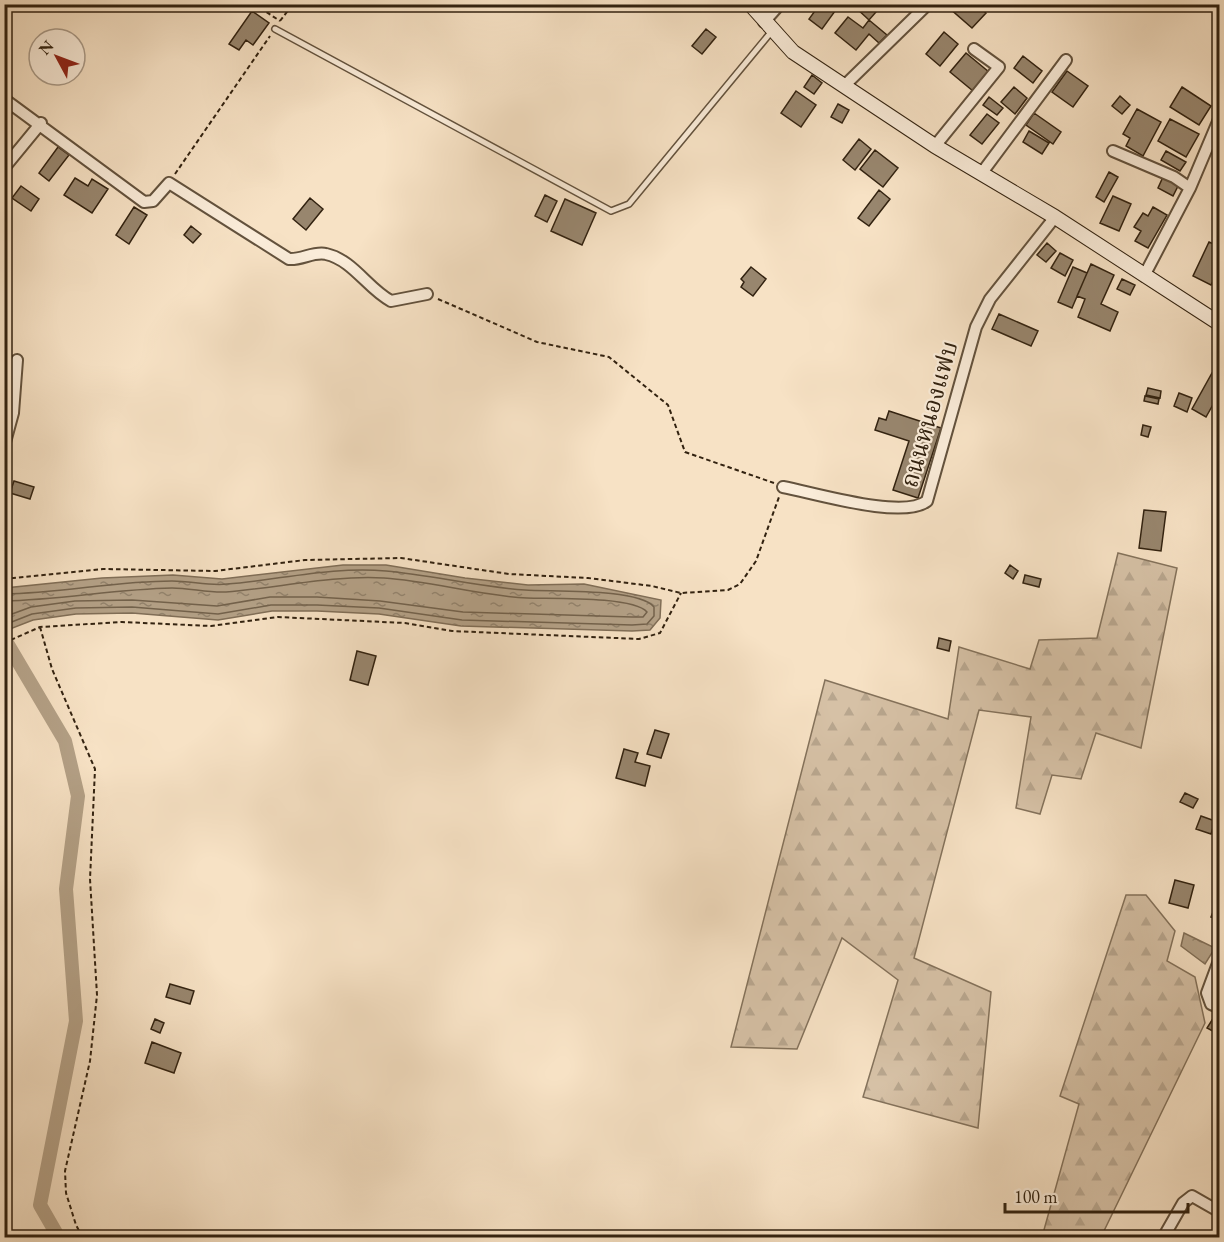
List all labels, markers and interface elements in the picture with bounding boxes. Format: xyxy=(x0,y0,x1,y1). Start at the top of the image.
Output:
north arrow xyxy=(27,27,87,87)
text: N xyxy=(34,36,58,59)
street label: ถนนหนองแฟบ xyxy=(893,337,965,491)
scale bar xyxy=(1005,1176,1188,1214)
text: 100 m xyxy=(1014,1185,1058,1208)

